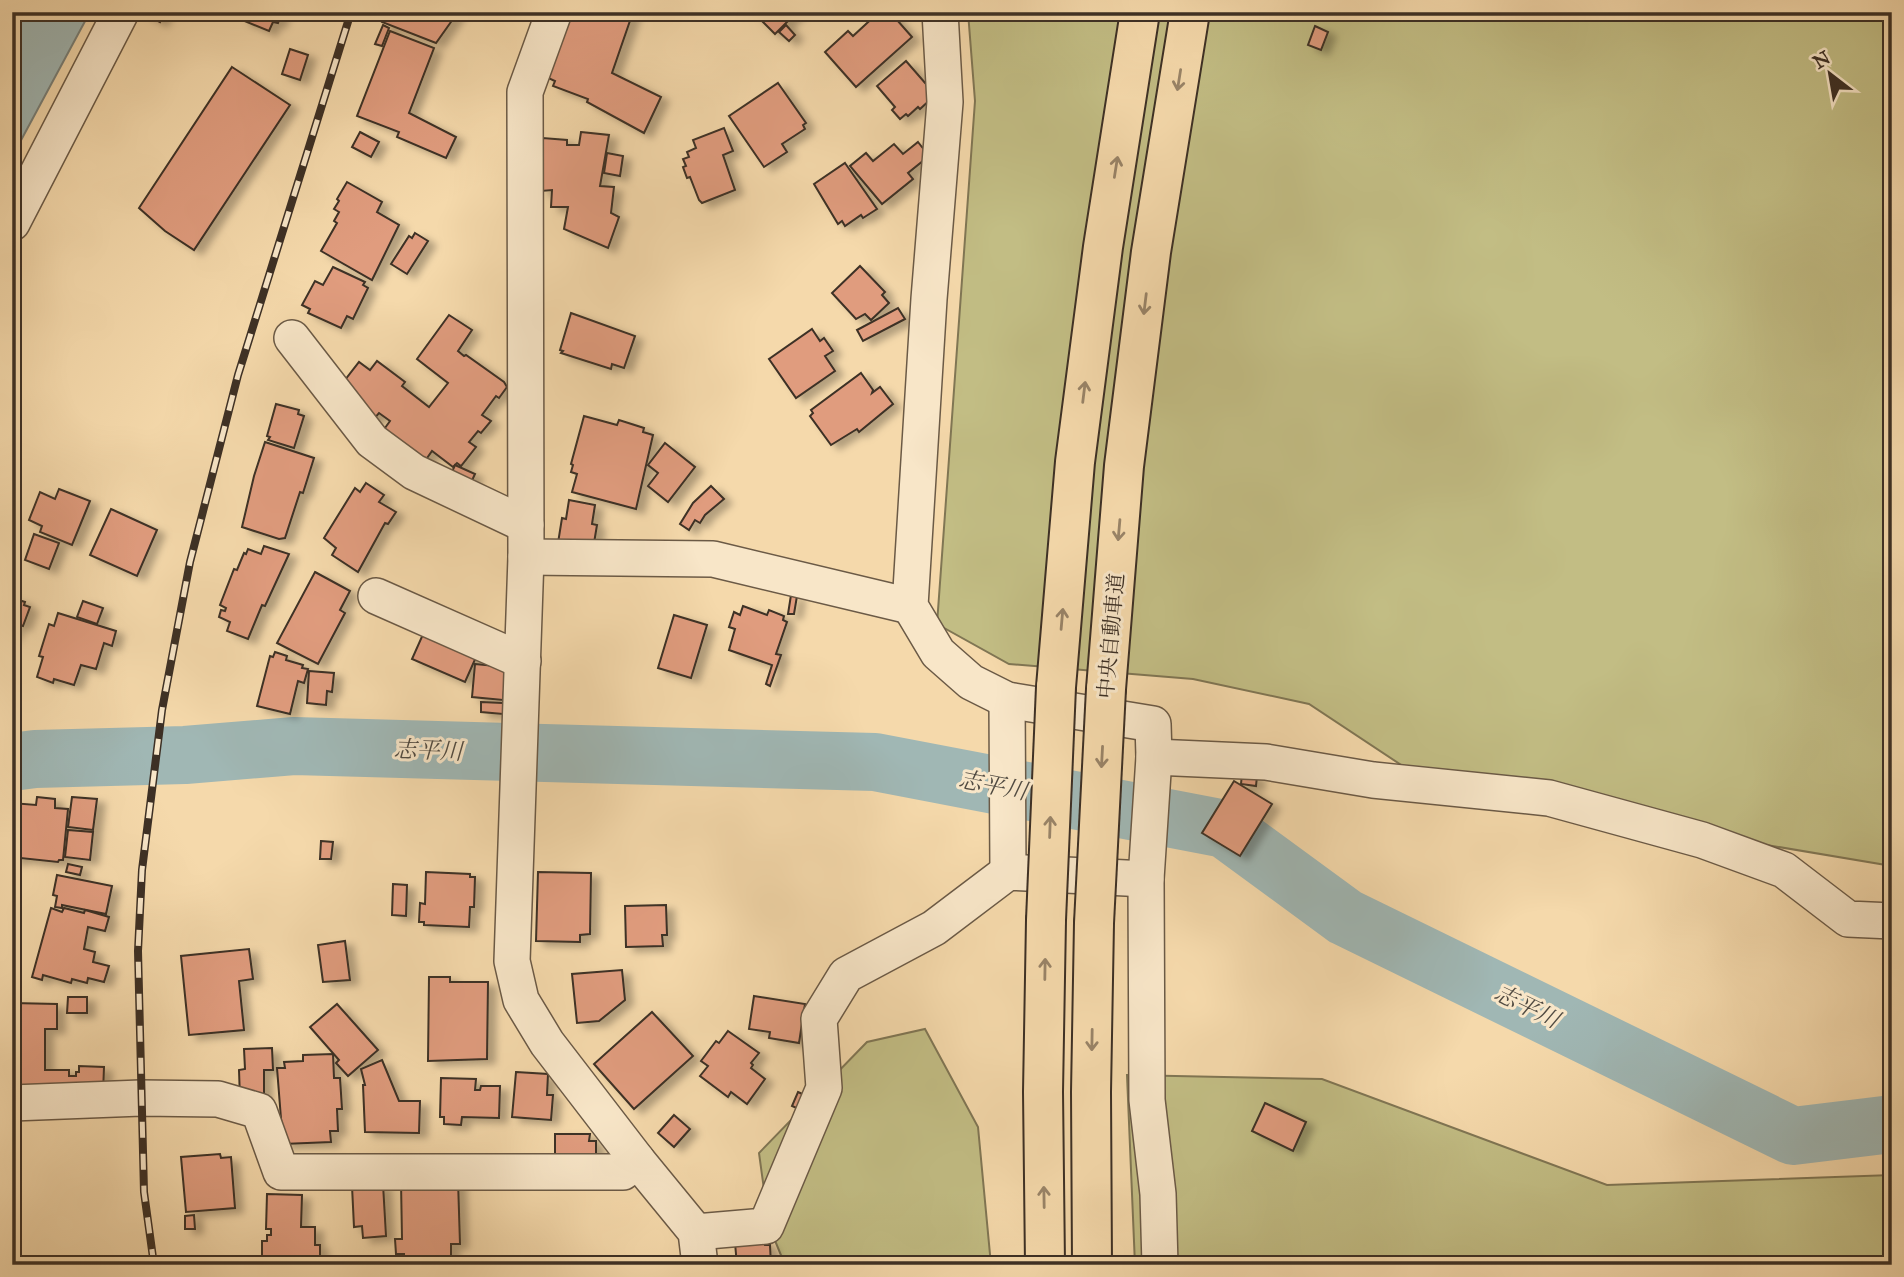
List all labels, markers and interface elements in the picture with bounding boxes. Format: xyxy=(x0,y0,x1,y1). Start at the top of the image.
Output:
north arrow xyxy=(1796,38,1866,108)
text: N xyxy=(1809,46,1834,74)
one-way arrow xyxy=(1173,68,1186,91)
one-way arrow xyxy=(1110,156,1123,179)
one-way arrow xyxy=(1138,293,1151,315)
one-way arrow xyxy=(1078,381,1091,404)
one-way arrow xyxy=(1112,519,1125,541)
street label: 中央自動車道 xyxy=(1093,572,1129,700)
one-way arrow xyxy=(1055,608,1068,630)
water label: 志平川 xyxy=(393,735,466,765)
one-way arrow xyxy=(1096,745,1109,768)
water label: 志平川 xyxy=(956,765,1032,806)
one-way arrow xyxy=(1043,816,1056,839)
one-way arrow xyxy=(1038,958,1052,981)
water label: 志平川 xyxy=(1490,978,1567,1035)
one-way arrow xyxy=(1085,1029,1099,1052)
one-way arrow xyxy=(1037,1185,1051,1208)

